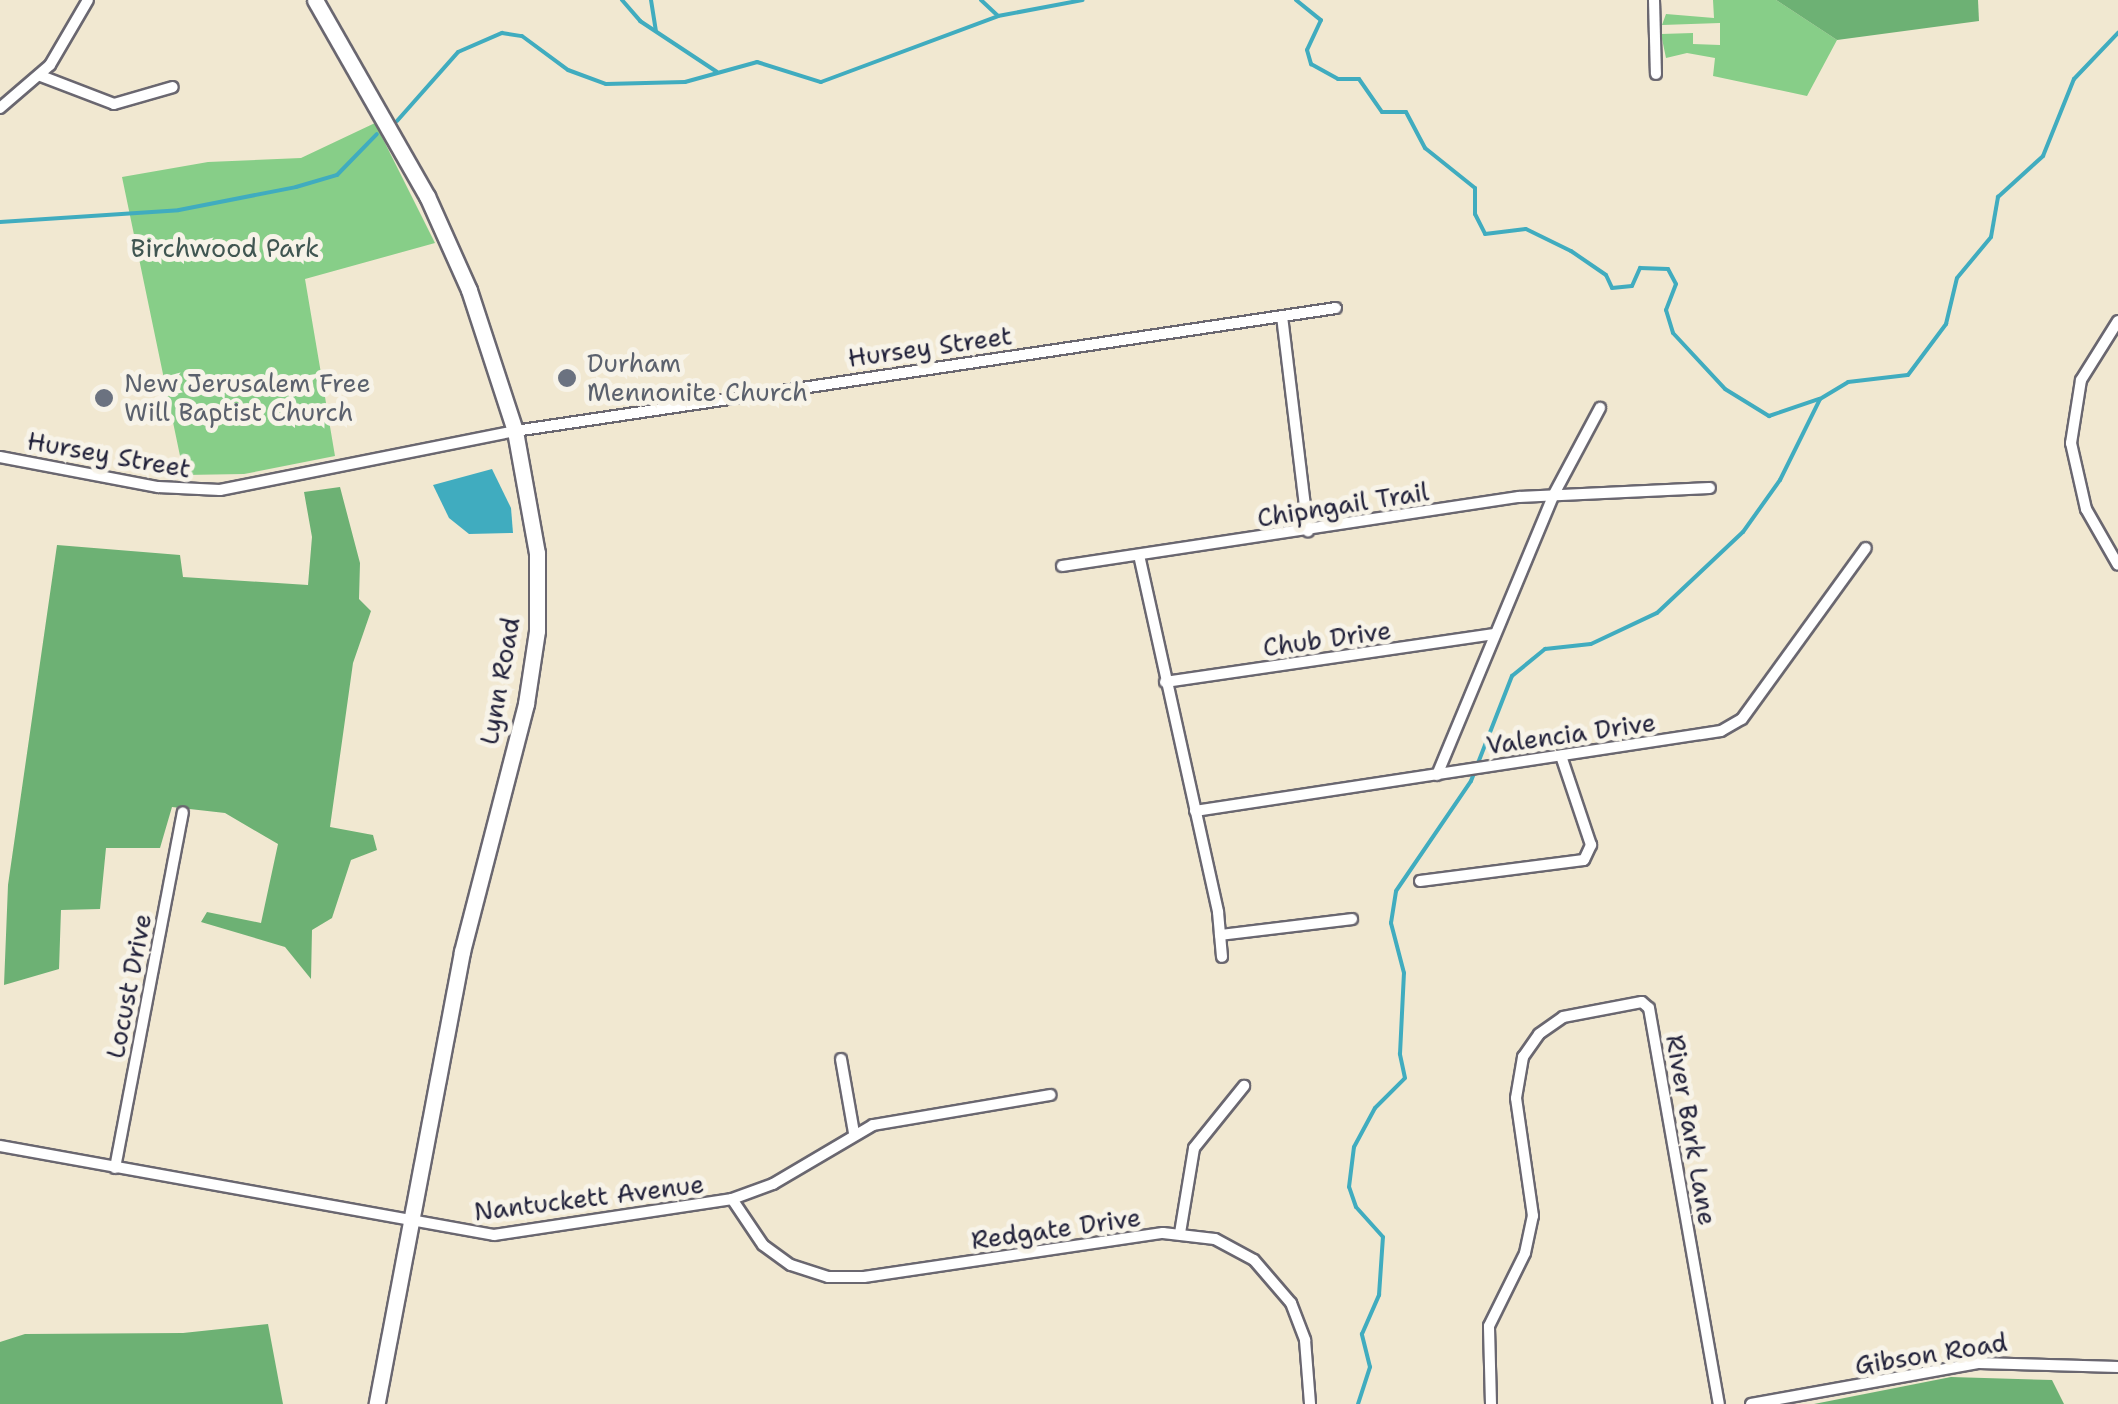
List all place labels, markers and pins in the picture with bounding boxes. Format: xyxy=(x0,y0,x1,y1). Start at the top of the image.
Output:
place label: Durham Mennonite Church xyxy=(587,349,808,408)
marker: Durham Mennonite Church xyxy=(556,367,578,389)
place label: New Jerusalem Free Will Baptist Church xyxy=(124,369,371,428)
marker: New Jerusalem Free Will Baptist Church xyxy=(93,387,115,409)

